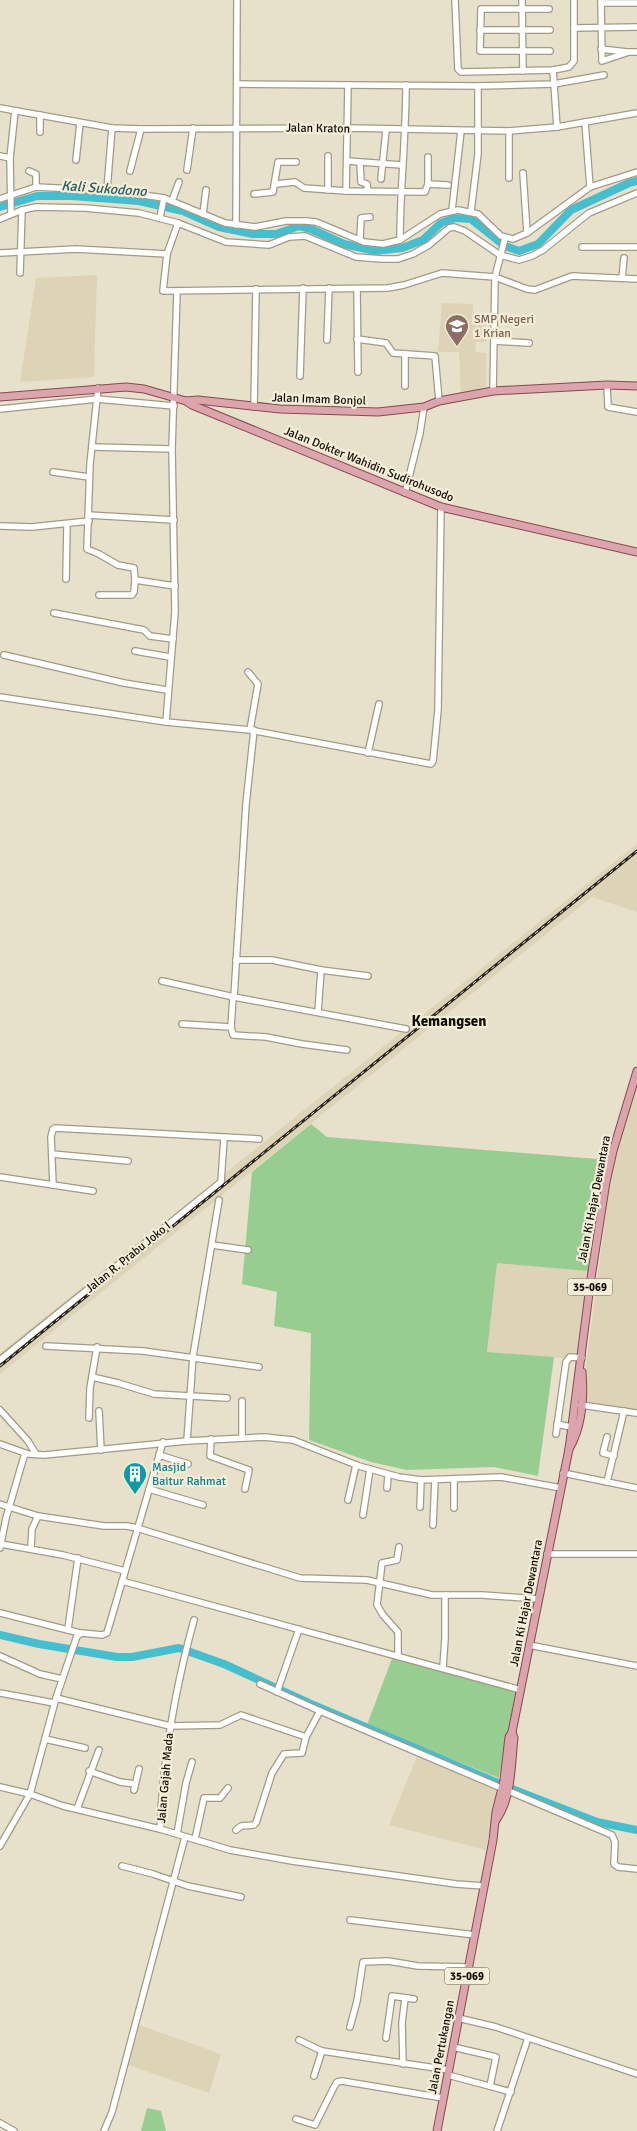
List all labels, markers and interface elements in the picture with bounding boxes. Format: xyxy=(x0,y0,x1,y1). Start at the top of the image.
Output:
street label: Jalan Kraton xyxy=(286,120,350,137)
water label: Kali Sukodono xyxy=(61,177,148,200)
place label: SMP Negeri 1 Krian xyxy=(474,312,534,341)
school or university icon: SMP Negeri 1 Krian xyxy=(444,313,470,347)
street label: Jalan Imam Bonjol xyxy=(272,390,367,409)
street label: Jalan Dokter Wahidin Sudirohusodo xyxy=(282,423,456,506)
district label: Kemangsen xyxy=(412,1012,486,1030)
street label: Jalan Ki Hajar Dewantara xyxy=(575,1134,614,1264)
street label: Jalan R. Prabu Joko I xyxy=(83,1218,174,1296)
road number: 35-069 xyxy=(568,1278,612,1295)
place label: Masjid Baitur Rahmat xyxy=(152,1460,226,1489)
building icon: Masjid Baitur Rahmat xyxy=(122,1461,148,1495)
street label: Jalan Ki Hajar Dewantara xyxy=(507,1538,546,1668)
street label: Jalan Gajah Mada xyxy=(154,1732,177,1824)
road number: 35-069 xyxy=(444,1968,490,1984)
street label: Jalan Pertukangan xyxy=(425,1999,458,2095)

